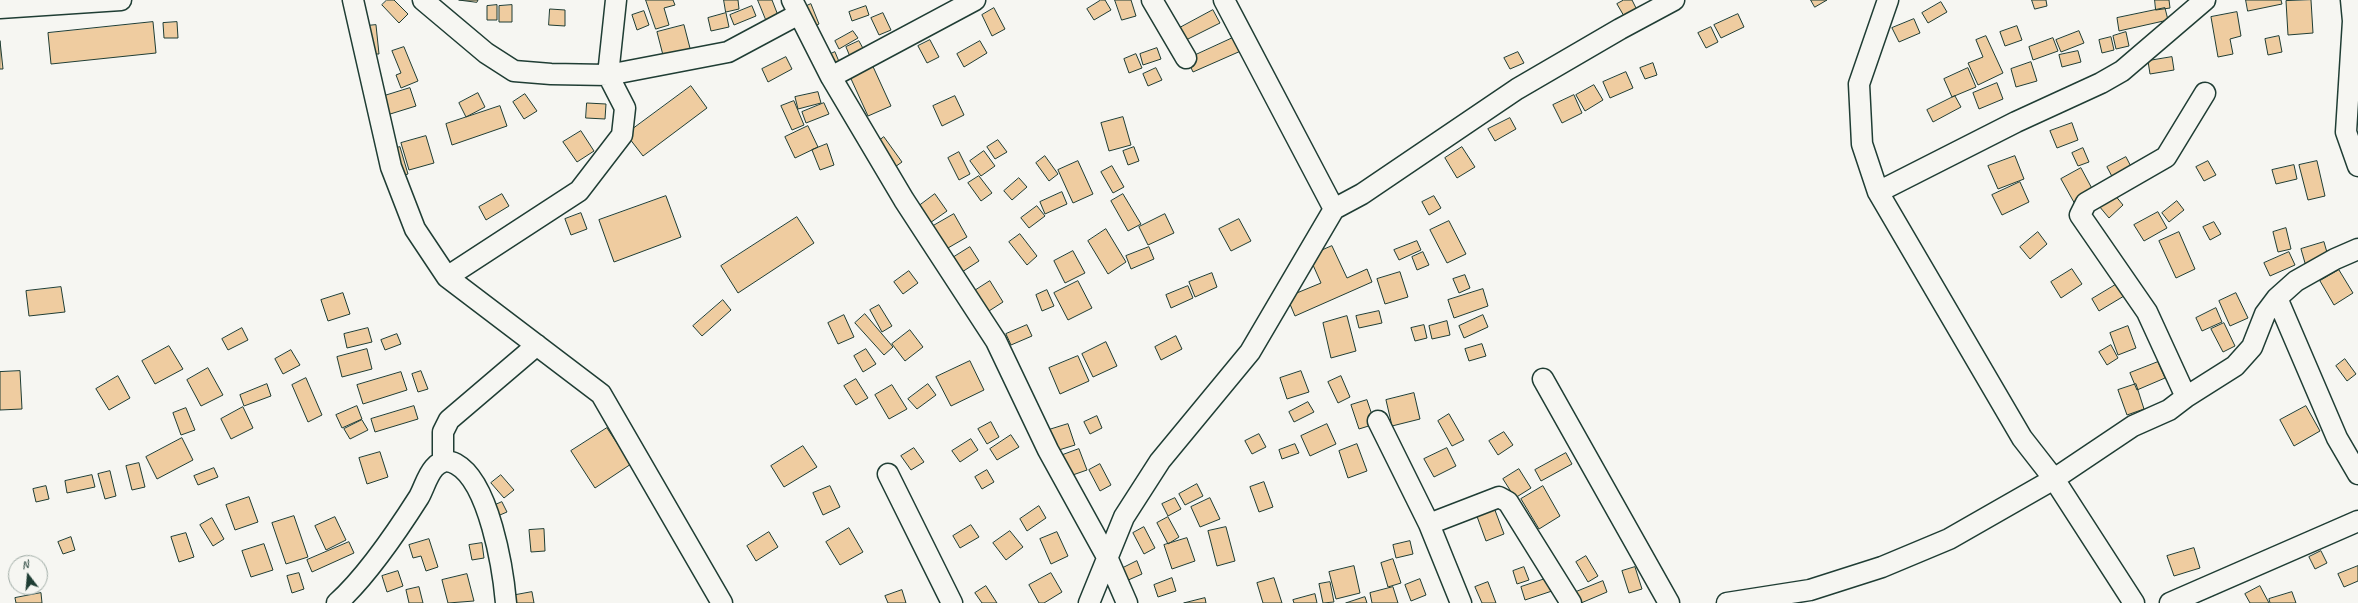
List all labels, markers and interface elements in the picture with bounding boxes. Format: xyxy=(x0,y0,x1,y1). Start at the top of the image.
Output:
north arrow xyxy=(8,555,48,595)
text: N xyxy=(20,557,30,572)

